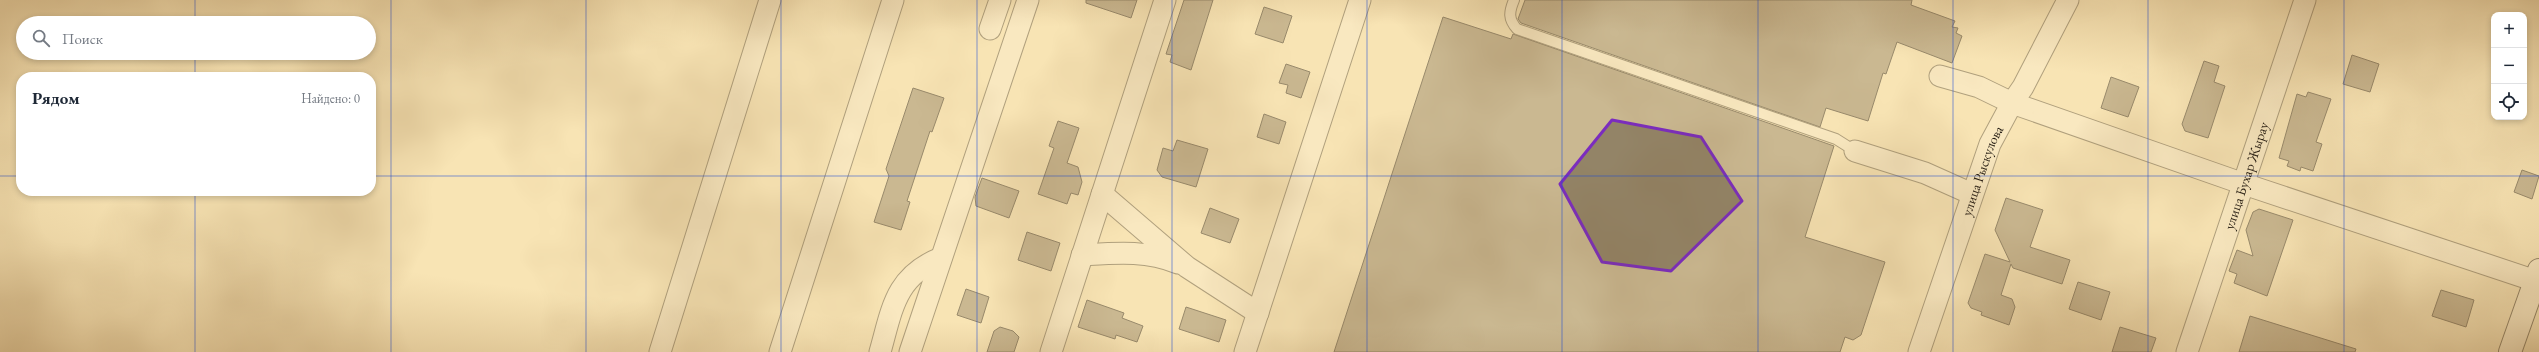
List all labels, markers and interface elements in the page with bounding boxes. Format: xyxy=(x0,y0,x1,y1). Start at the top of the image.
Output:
map controls xyxy=(2491,12,2527,120)
button: + xyxy=(2491,12,2527,48)
search box xyxy=(16,16,376,60)
icon: search xyxy=(30,27,52,49)
text: Поиск xyxy=(62,29,103,48)
button: − xyxy=(2491,48,2527,84)
button: locate xyxy=(2491,84,2527,120)
text: Рядом xyxy=(32,87,80,109)
text: Найдено: 0 xyxy=(301,90,360,107)
street label: улица Бухар Жырау xyxy=(2220,119,2273,232)
street label: улица Рыскулова xyxy=(1957,122,2007,218)

